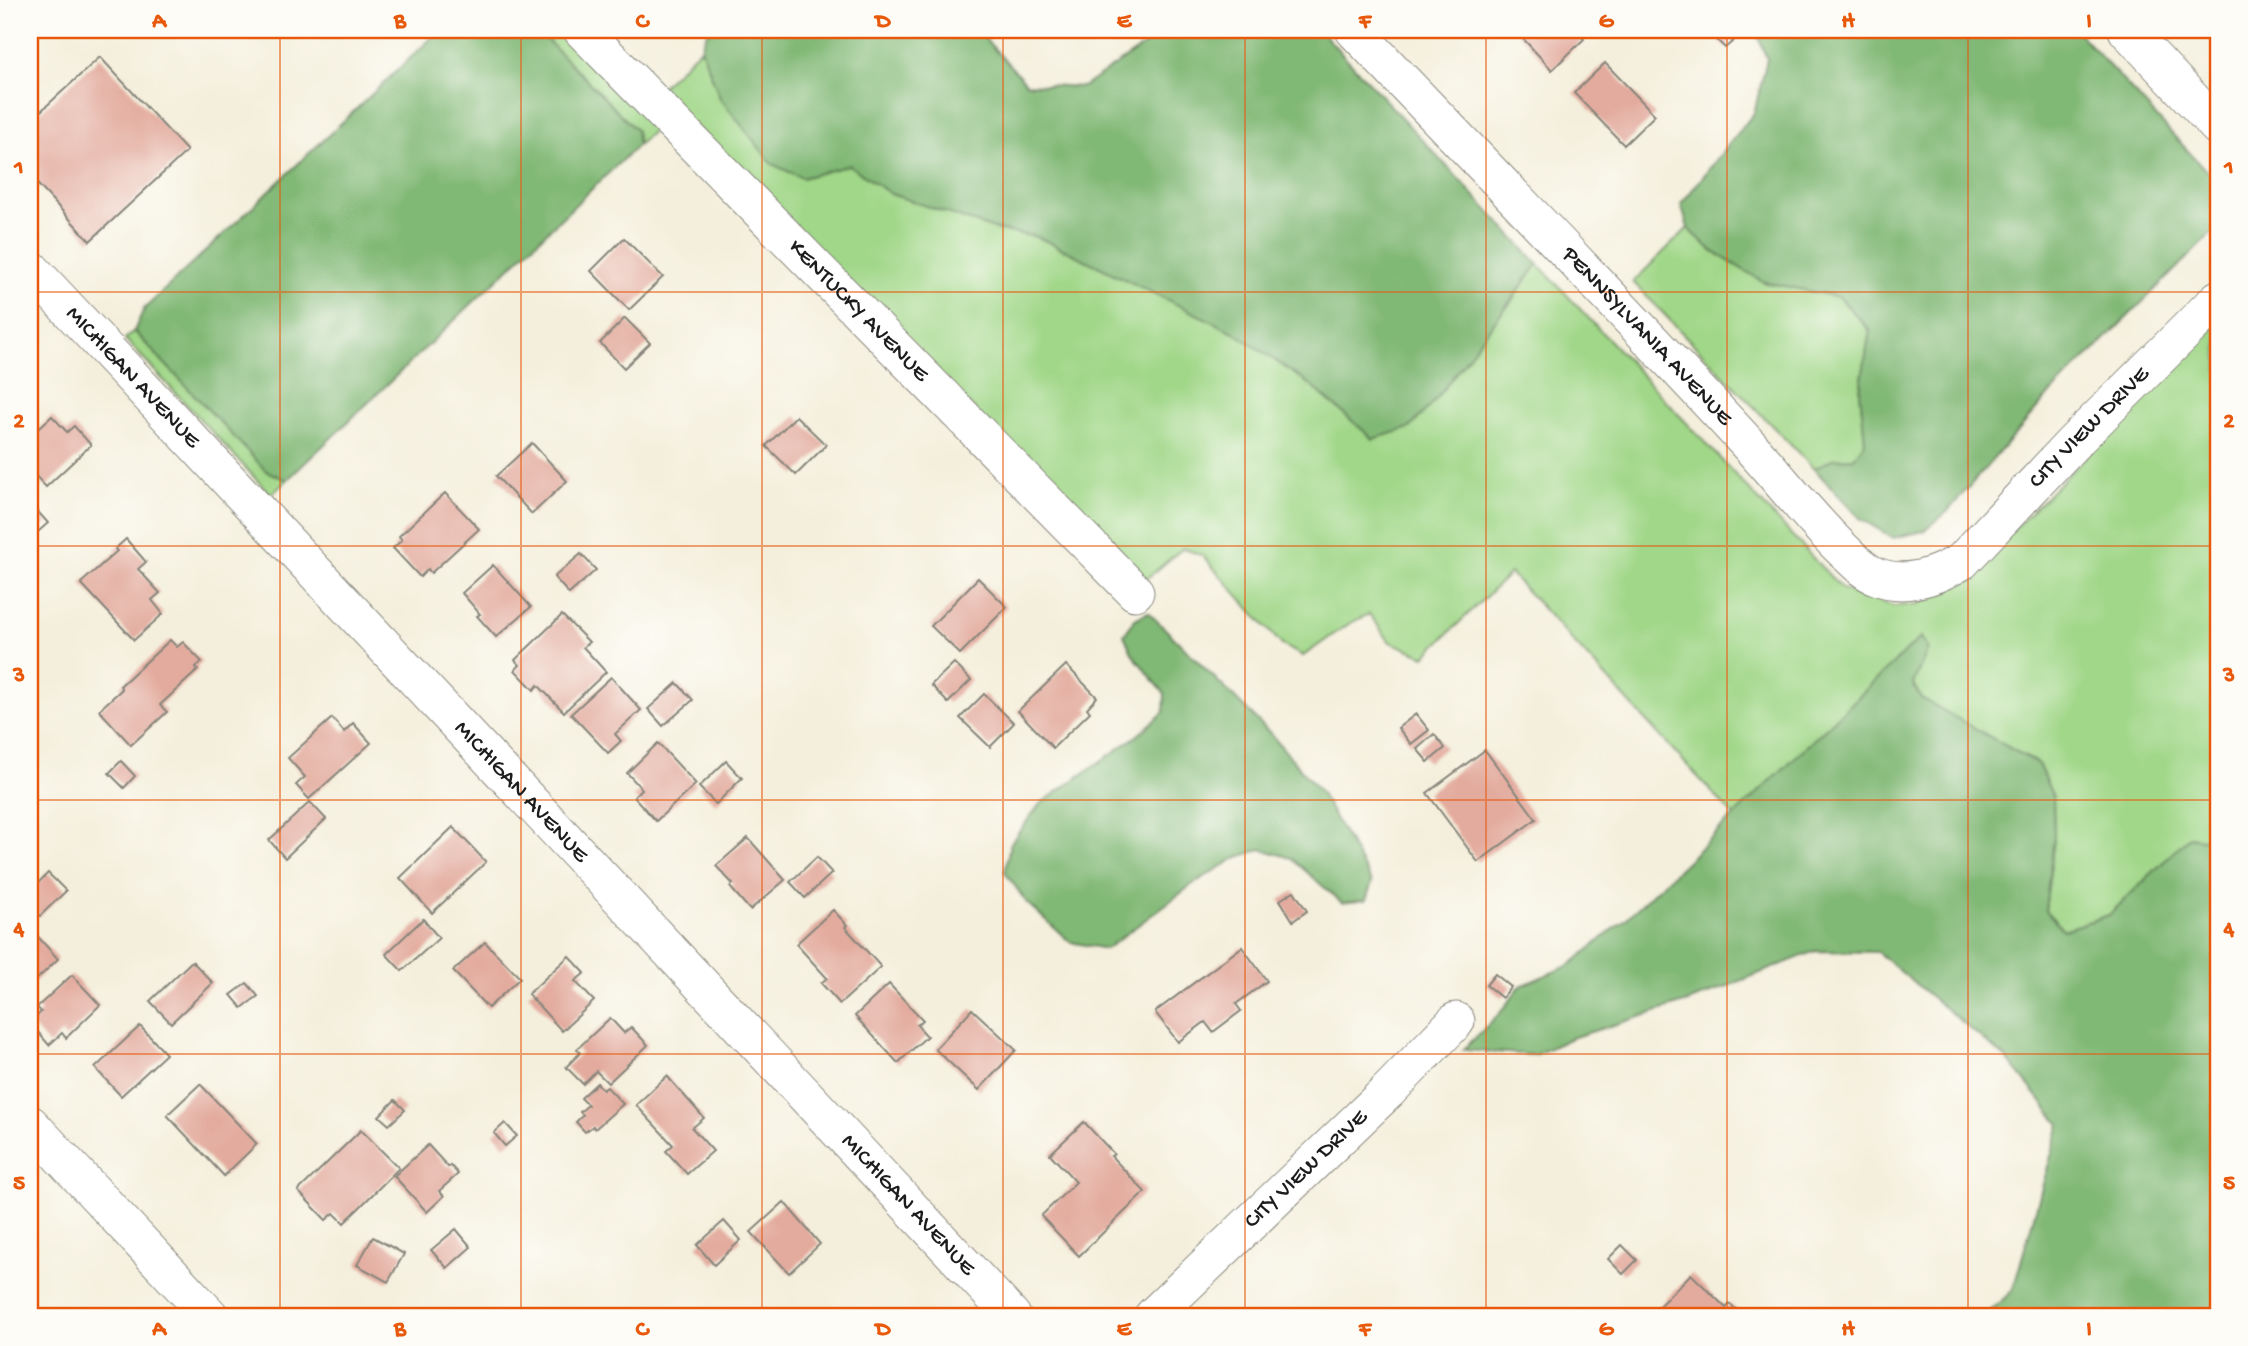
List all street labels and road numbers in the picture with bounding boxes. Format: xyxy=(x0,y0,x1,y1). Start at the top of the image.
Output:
street label: KENTUCKY AVENUE xyxy=(783,234,935,389)
street label: PENNSYLVANIA AVENUE xyxy=(1555,241,1739,433)
street label: MICHIGAN AVENUE xyxy=(60,301,207,455)
street label: CITY VIEW DRIVE xyxy=(2023,360,2156,494)
street label: MICHIGAN AVENUE xyxy=(448,715,595,870)
street label: CITY VIEW DRIVE xyxy=(1239,1103,1375,1235)
street label: MICHIGAN AVENUE xyxy=(835,1128,982,1283)

